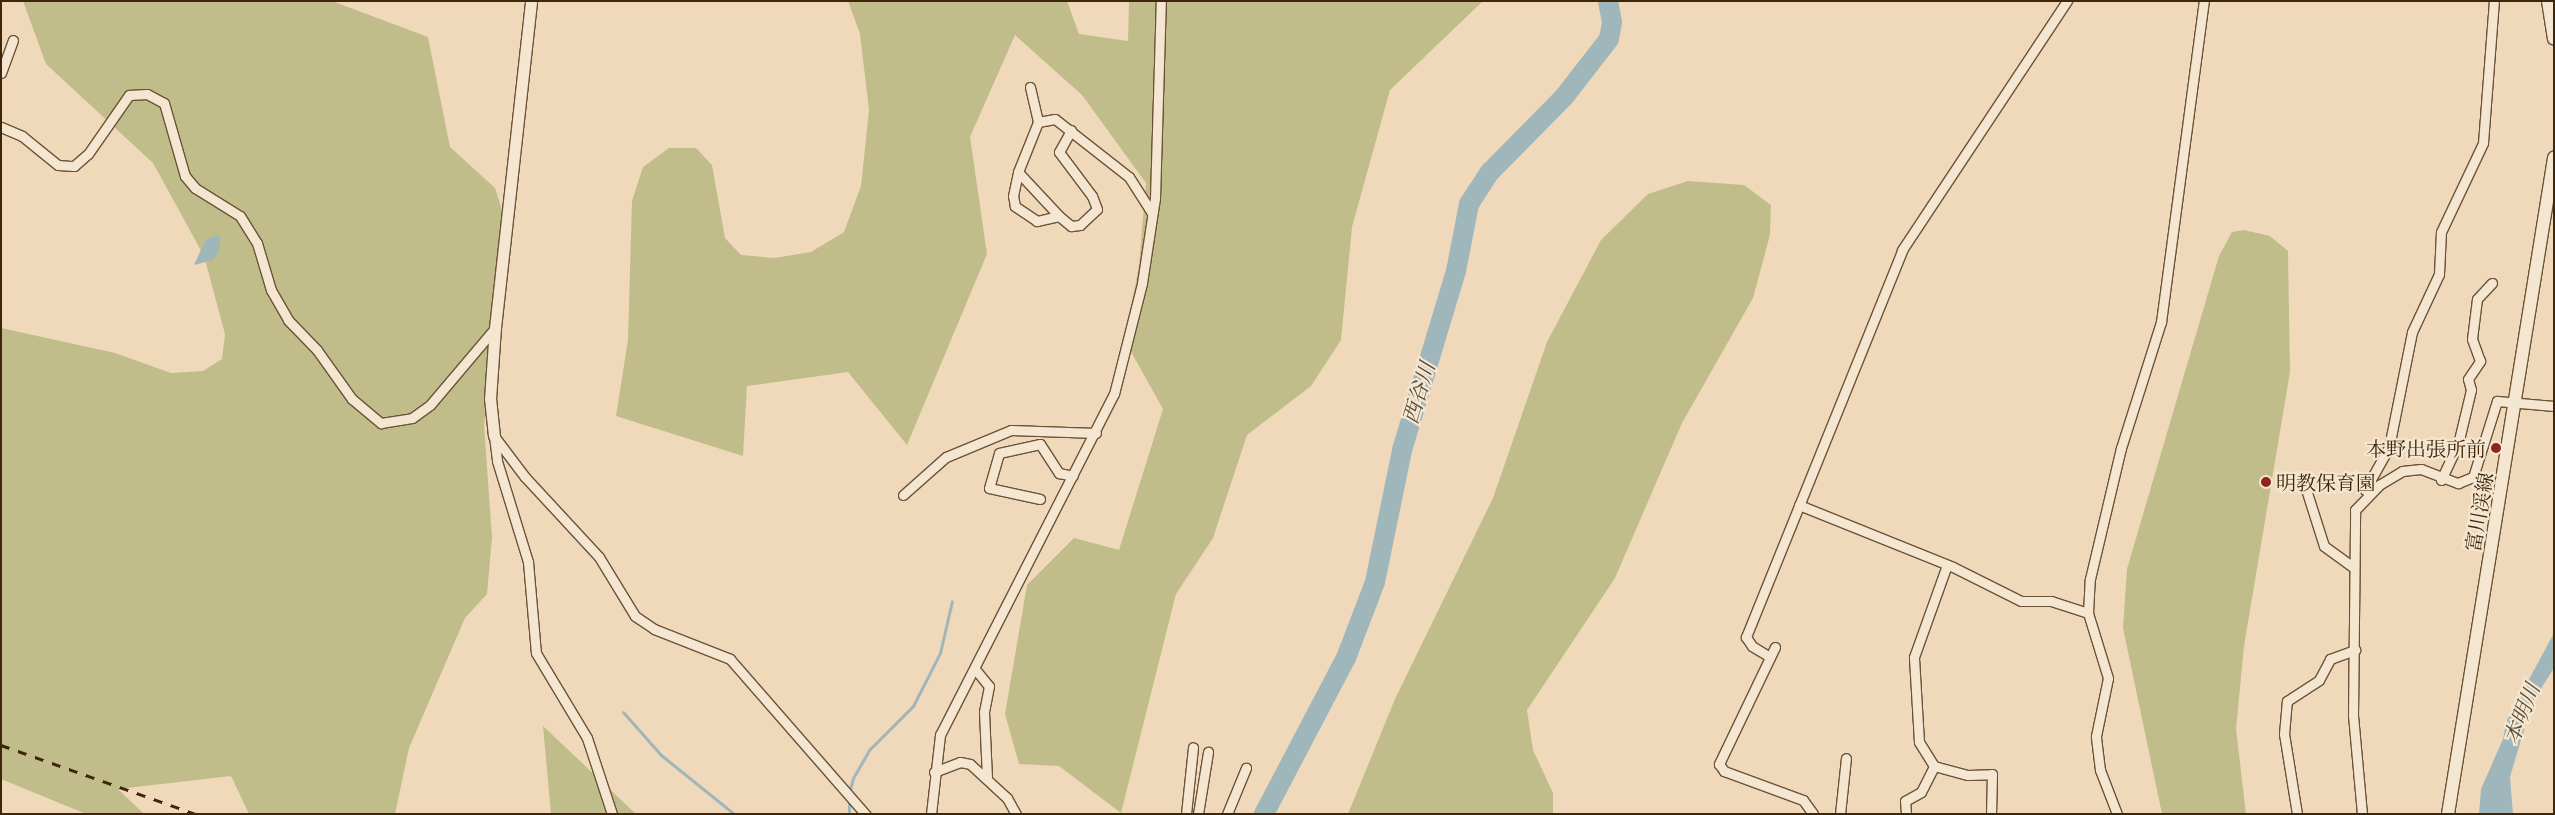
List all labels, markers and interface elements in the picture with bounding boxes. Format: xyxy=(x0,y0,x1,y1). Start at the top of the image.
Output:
water label: 西谷川 xyxy=(1398,359,1440,427)
place label: 本野出張所前 xyxy=(2366,436,2486,460)
marker: 本野出張所前 xyxy=(2490,442,2502,454)
place label: 明教保育園 xyxy=(2276,470,2376,494)
street label: 富川渓線 xyxy=(2460,471,2498,553)
marker: 明教保育園 xyxy=(2260,476,2272,488)
water label: 本明川 xyxy=(2499,680,2545,748)

